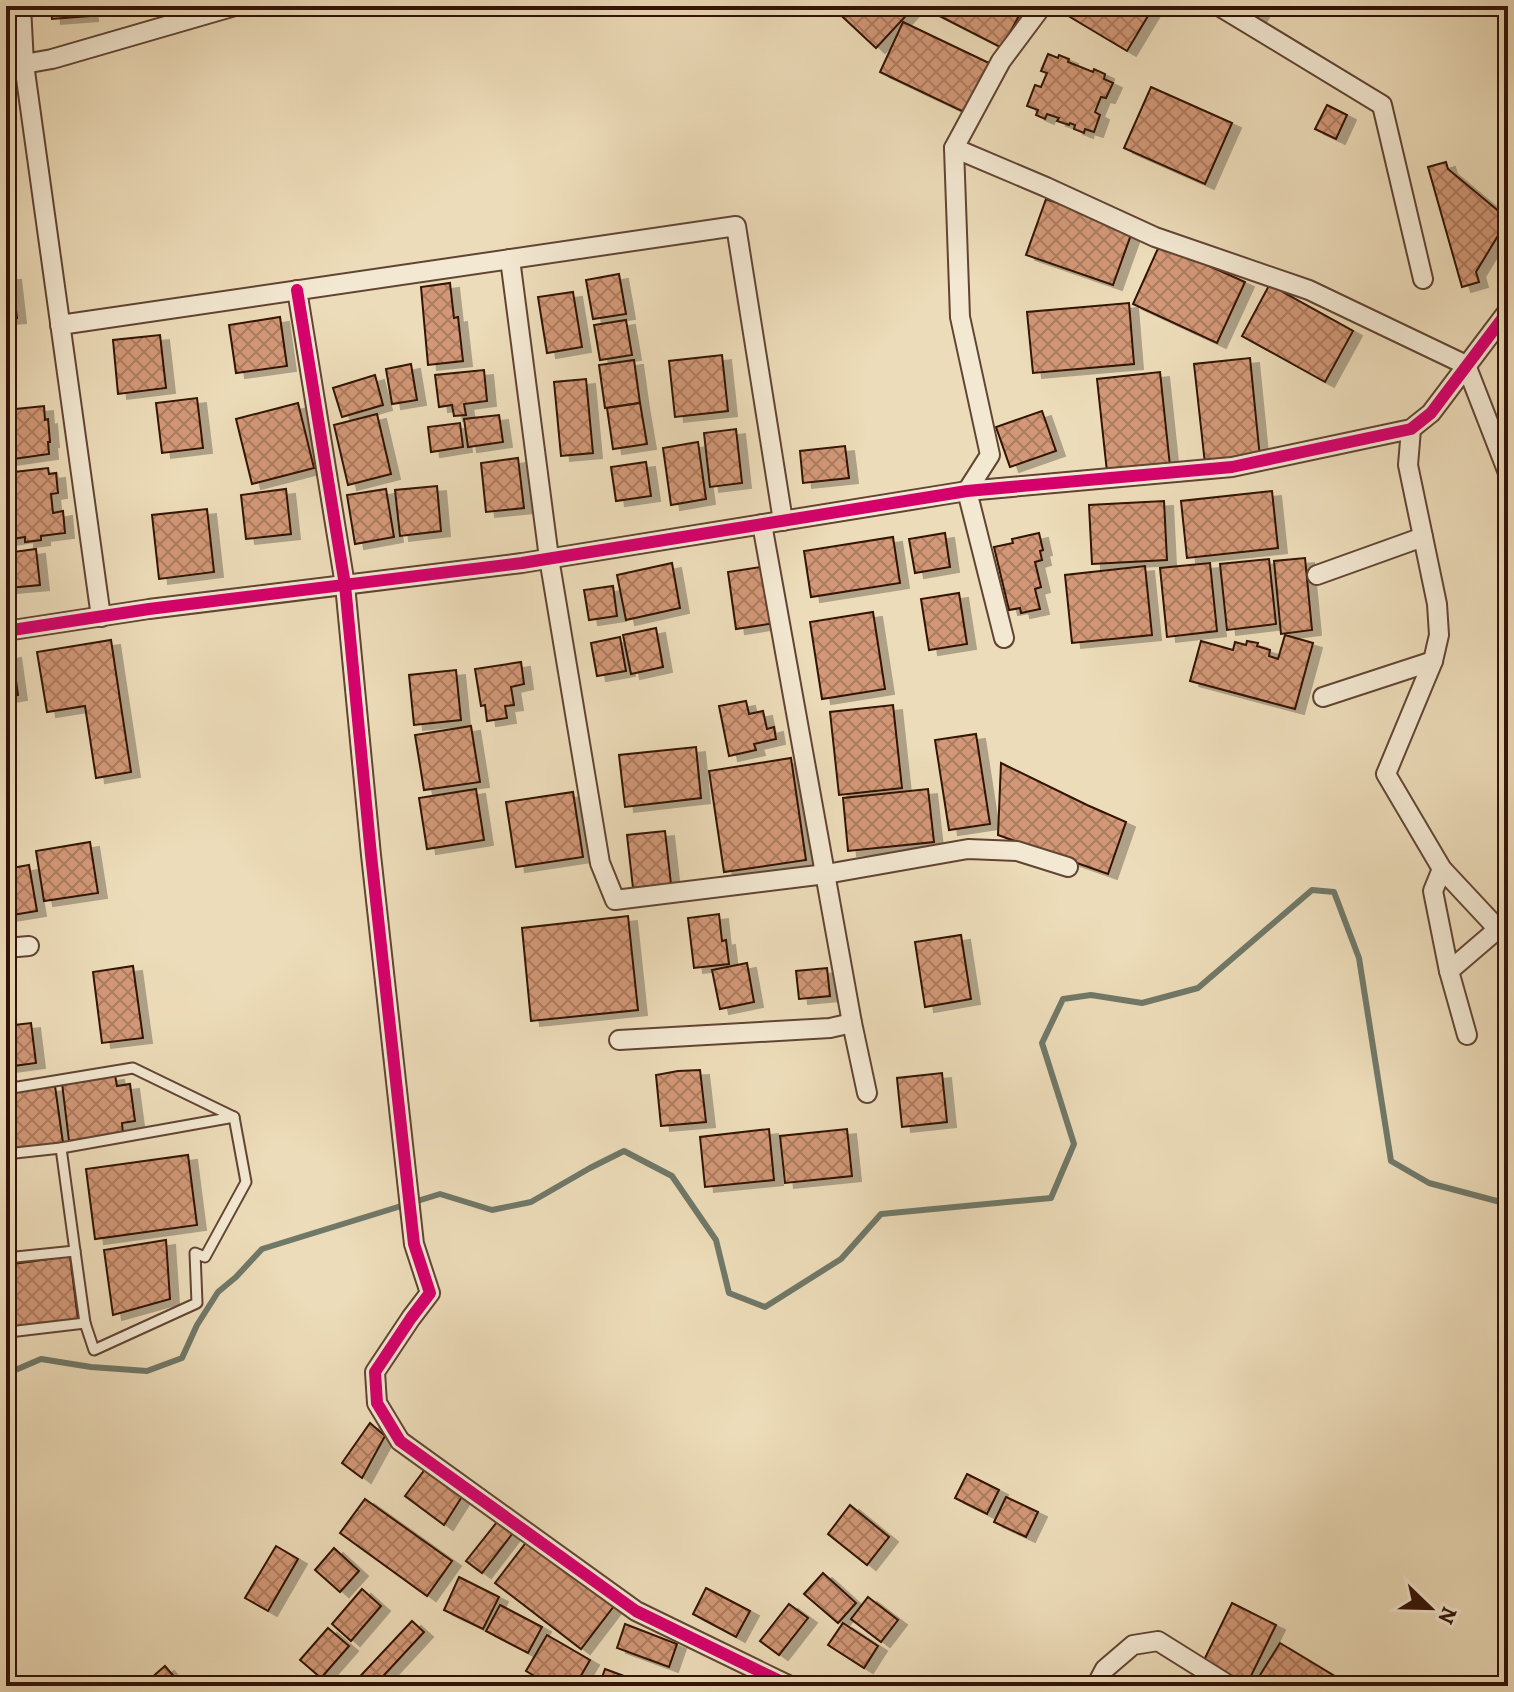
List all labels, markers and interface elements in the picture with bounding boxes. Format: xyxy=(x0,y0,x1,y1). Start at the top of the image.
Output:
north arrow xyxy=(1390,1568,1470,1648)
text: N xyxy=(1431,1602,1464,1629)

